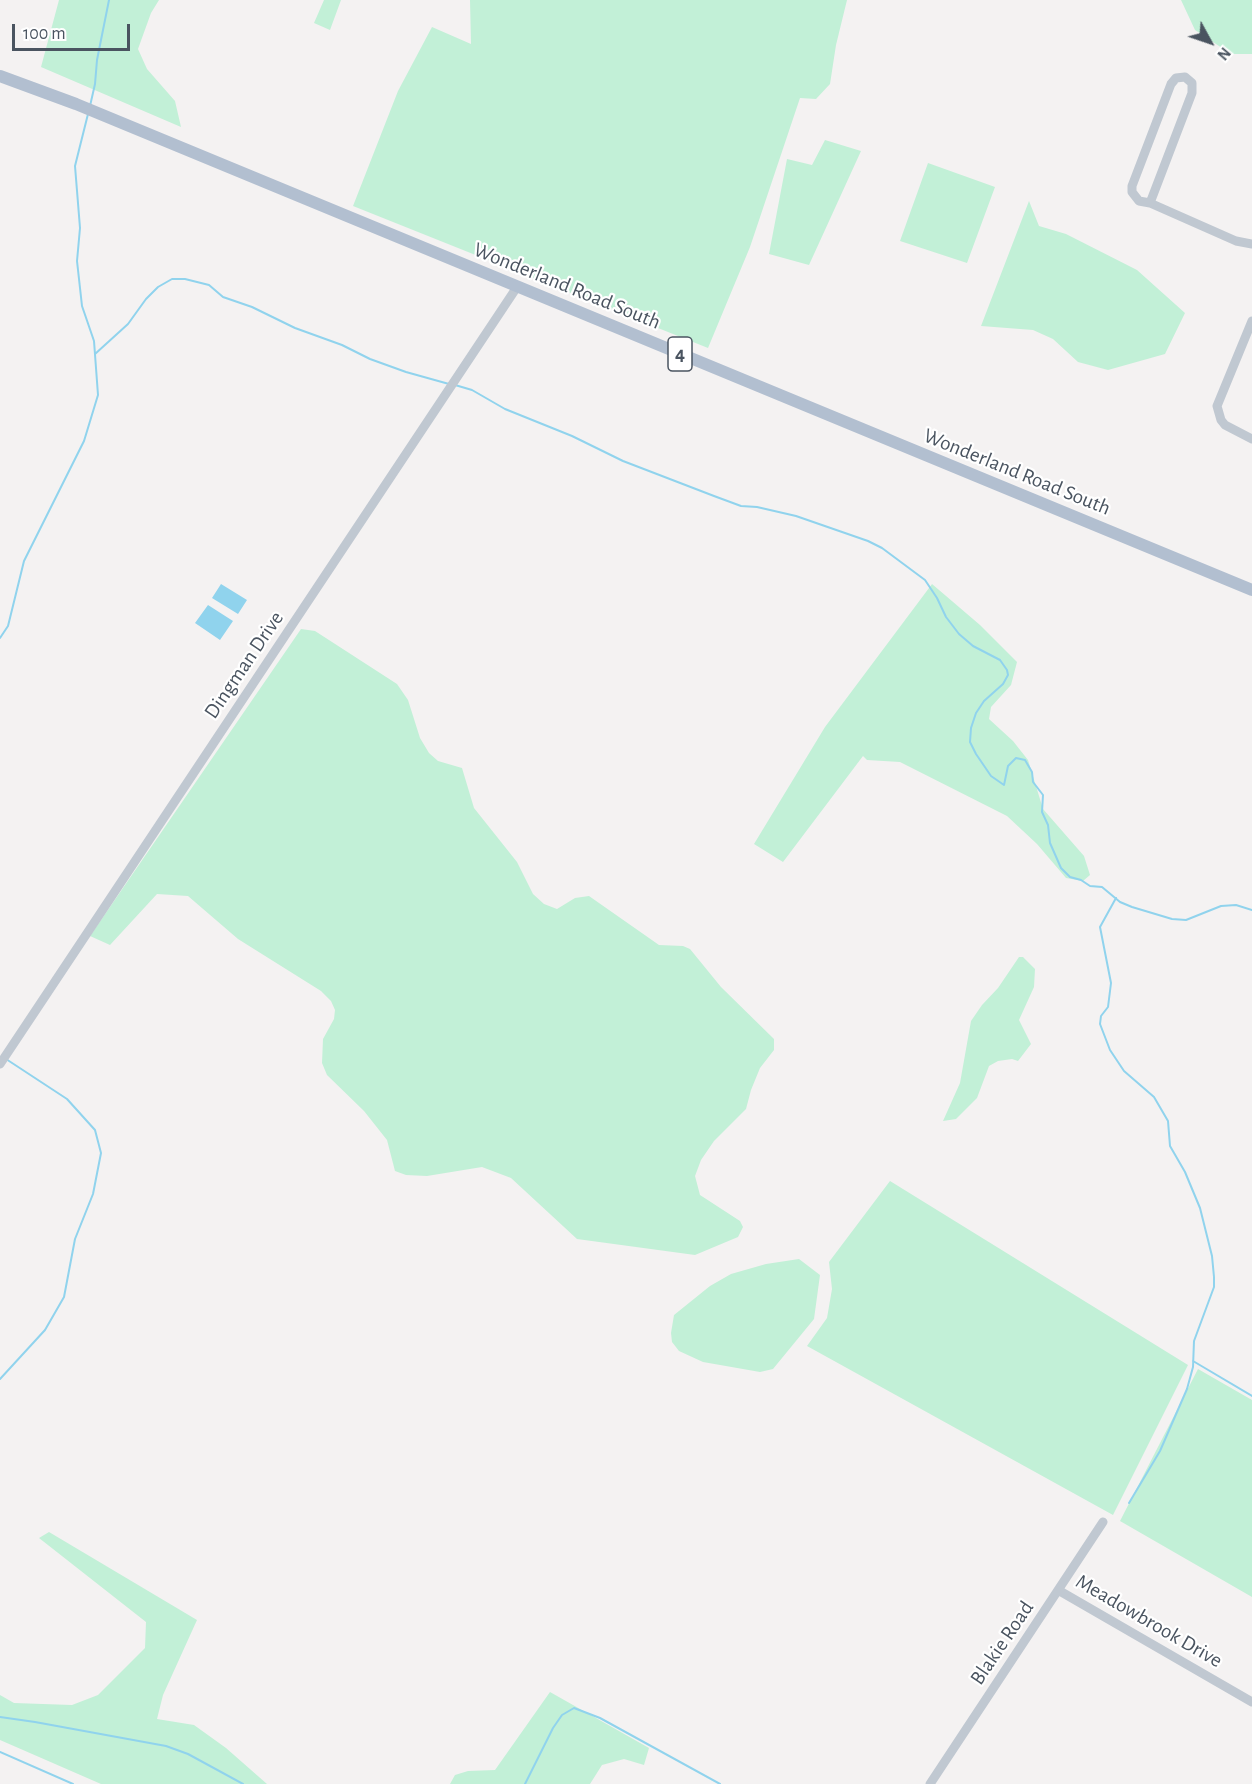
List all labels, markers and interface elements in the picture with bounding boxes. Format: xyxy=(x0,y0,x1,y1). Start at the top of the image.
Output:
scale bar xyxy=(15,12,134,50)
north arrow xyxy=(1180,12,1240,72)
text: 100 m xyxy=(23,25,66,43)
text: N xyxy=(1214,44,1233,63)
street label: Wonderland Road South xyxy=(470,237,664,335)
road number: 4 xyxy=(668,337,692,371)
street label: Wonderland Road South xyxy=(920,423,1114,521)
street label: Dingman Drive xyxy=(199,607,289,723)
street label: Meadowbrook Drive xyxy=(1071,1569,1227,1673)
street label: Blakie Road xyxy=(965,1596,1039,1690)

